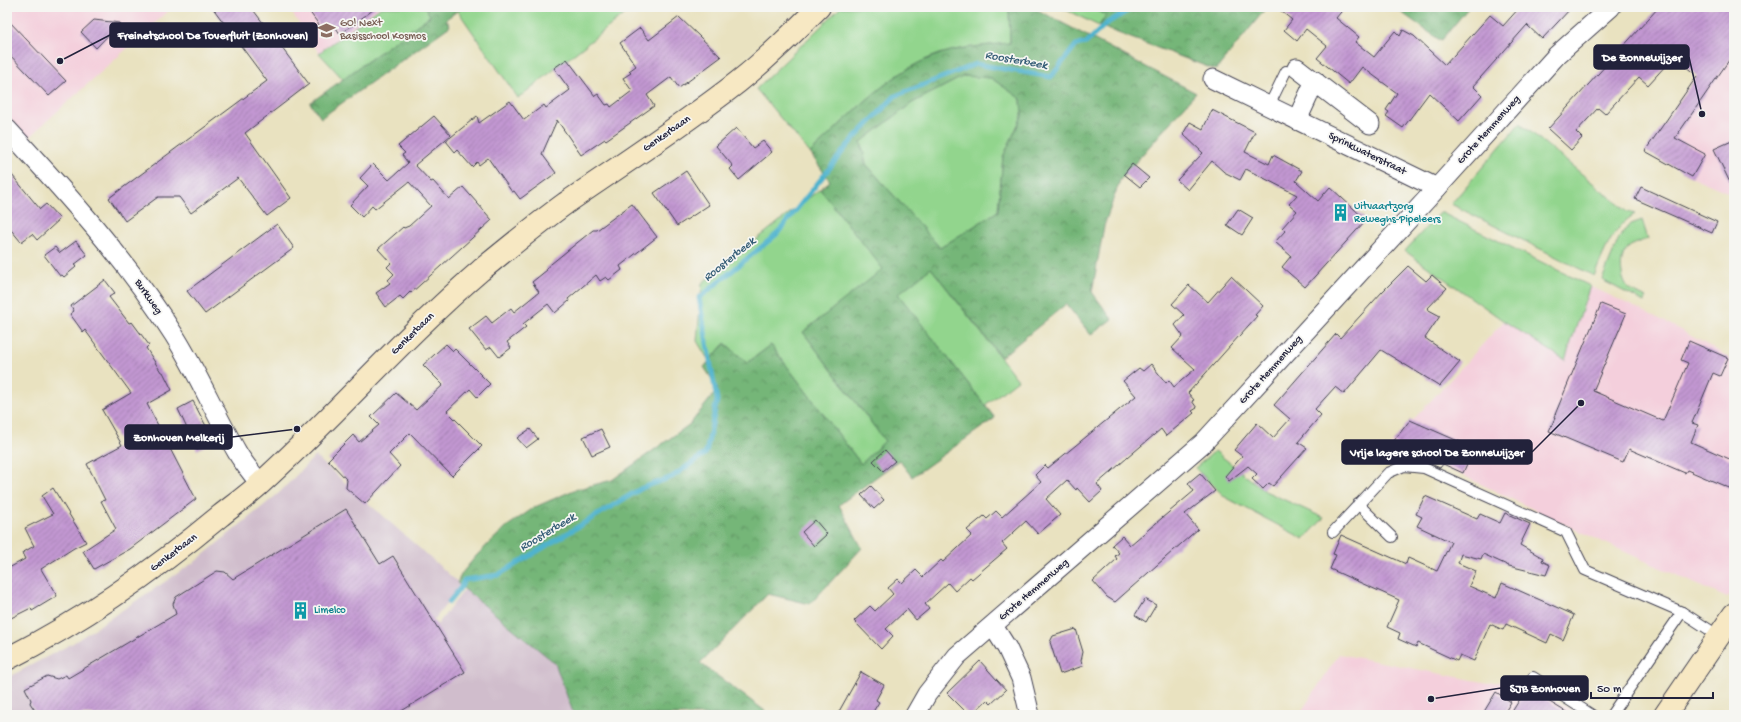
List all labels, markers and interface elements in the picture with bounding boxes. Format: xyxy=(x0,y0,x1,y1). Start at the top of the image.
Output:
place label: GO! Next Basisschool Kosmos xyxy=(339,18,427,43)
school or university icon: GO! Next Basisschool Kosmos xyxy=(317,20,337,40)
callout: Freinetschool De Toverfluit (Zonhoven) xyxy=(110,23,317,47)
text: Freinetschool De Toverfluit (Zonhoven) xyxy=(117,30,308,44)
callout: De Zonnewijzer xyxy=(1594,45,1689,69)
water label: Roosterbeek xyxy=(984,49,1050,74)
text: De Zonnewijzer xyxy=(1601,52,1684,66)
street label: Grote Hemmenweg xyxy=(1455,93,1523,167)
street label: Genkerbaan xyxy=(641,113,694,155)
street label: Sprinkwaterstraat xyxy=(1326,130,1409,179)
place label: Uitvaartzorg Reweghs-Pipeleers xyxy=(1354,201,1442,226)
building icon: Uitvaartzorg Reweghs-Pipeleers xyxy=(1331,203,1351,223)
water label: Roosterbeek xyxy=(701,234,760,285)
street label: Burkweg xyxy=(131,276,164,317)
street label: Genkerbaan xyxy=(389,310,438,358)
street label: Grote Hemmenweg xyxy=(1237,333,1305,407)
callout: Zonhoven Melkerij xyxy=(125,425,232,449)
text: Zonhoven Melkerij xyxy=(133,432,225,446)
callout: Vrije lagere school De Zonnewijzer xyxy=(1342,440,1532,464)
text: Vrije lagere school De Zonnewijzer xyxy=(1349,447,1526,461)
water label: Roosterbeek xyxy=(518,510,580,555)
street label: Genkerbaan xyxy=(148,531,200,575)
street label: Grote Hemmenweg xyxy=(997,557,1071,623)
building icon: Limelco xyxy=(291,601,311,621)
place label: Limelco xyxy=(314,605,346,617)
scale bar xyxy=(1591,674,1713,700)
callout: SJB Zonhoven xyxy=(1501,676,1588,700)
text: SJB Zonhoven xyxy=(1510,683,1581,697)
text: 50 m xyxy=(1597,683,1622,697)

